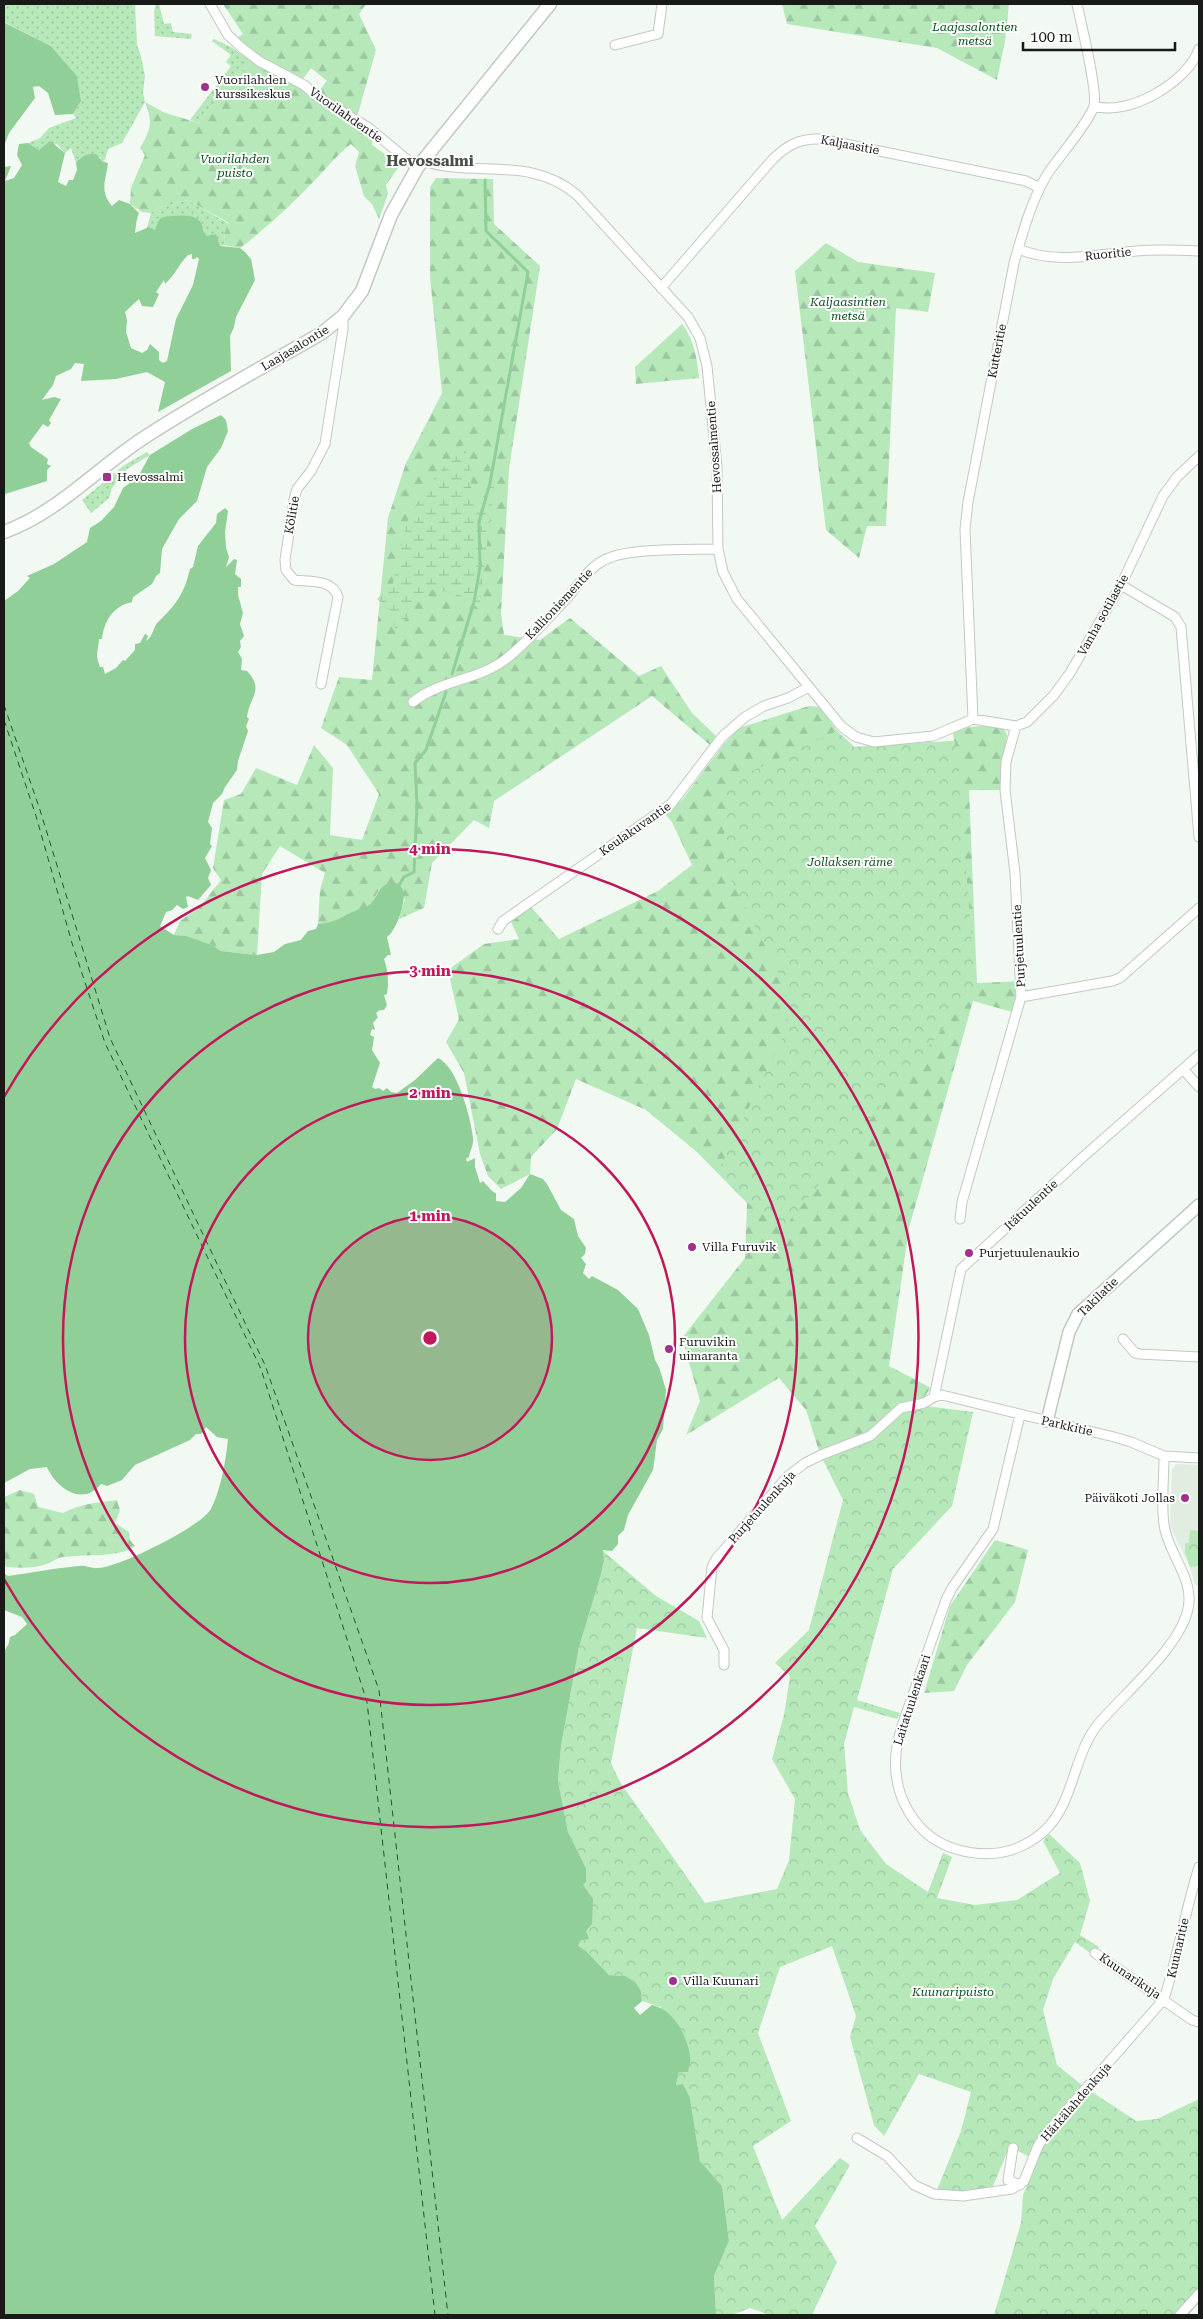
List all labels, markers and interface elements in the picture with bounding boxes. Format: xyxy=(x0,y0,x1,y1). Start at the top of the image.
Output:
park label: Laajasalontien metsä xyxy=(931,20,1018,48)
scale bar xyxy=(1023,20,1176,52)
text: 100 m xyxy=(1030,28,1073,46)
place label: Vuorilahden kurssikeskus xyxy=(215,73,291,101)
marker: Vuorilahden kurssikeskus xyxy=(199,81,211,93)
street label: Vuorilahdentie xyxy=(307,84,386,146)
street label: Kaljaasitie xyxy=(819,132,881,158)
park label: Vuorilahden puisto xyxy=(200,152,270,180)
district label: Hevossalmi xyxy=(386,152,474,170)
street label: Ruoritie xyxy=(1084,245,1132,263)
park label: Kaljaasintien metsä xyxy=(809,295,886,323)
street label: Laajasalontie xyxy=(259,322,332,374)
street label: Kutteritie xyxy=(985,322,1009,379)
street label: Hevossalmentie xyxy=(704,400,724,493)
place label: Hevossalmi xyxy=(117,470,184,484)
marker: Hevossalmi xyxy=(101,471,113,483)
street label: Kölitie xyxy=(282,495,302,535)
street label: Kallioniementie xyxy=(523,565,596,642)
street label: Vanha sotilastie xyxy=(1075,571,1131,658)
street label: Keulakuvantie xyxy=(597,799,674,859)
text: 4 min xyxy=(409,840,451,858)
park label: Jollaksen räme xyxy=(806,855,893,869)
street label: Purjetuulentie xyxy=(1010,904,1028,988)
text: 3 min xyxy=(409,962,451,980)
text: 2 min xyxy=(409,1084,451,1102)
street label: Itätuulentie xyxy=(1001,1177,1061,1233)
text: 1 min xyxy=(409,1207,451,1225)
place label: Villa Furuvik xyxy=(702,1240,777,1254)
marker: Villa Furuvik xyxy=(686,1241,698,1253)
place label: Purjetuulenaukio xyxy=(979,1246,1080,1260)
marker: Purjetuulenaukio xyxy=(963,1247,975,1259)
street label: Takilatie xyxy=(1075,1274,1121,1319)
centre of rings xyxy=(421,1329,439,1347)
place label: Furuvikin uimaranta xyxy=(679,1335,738,1363)
marker: Furuvikin uimaranta xyxy=(663,1343,675,1355)
street label: Parkkitie xyxy=(1040,1413,1095,1439)
street label: Purjetuulenkuja xyxy=(726,1467,799,1546)
place label: Päiväkoti Jollas xyxy=(1085,1491,1175,1505)
marker: Päiväkoti Jollas xyxy=(1179,1492,1191,1504)
street label: Laitatuulenkaari xyxy=(891,1653,933,1747)
street label: Kuunaritie xyxy=(1164,1916,1192,1979)
street label: Kuunarikuja xyxy=(1097,1950,1164,2002)
place label: Villa Kuunari xyxy=(683,1974,759,1988)
marker: Villa Kuunari xyxy=(667,1975,679,1987)
park label: Kuunaripuisto xyxy=(911,1985,994,1999)
street label: Härkälahdenkuja xyxy=(1038,2059,1114,2144)

